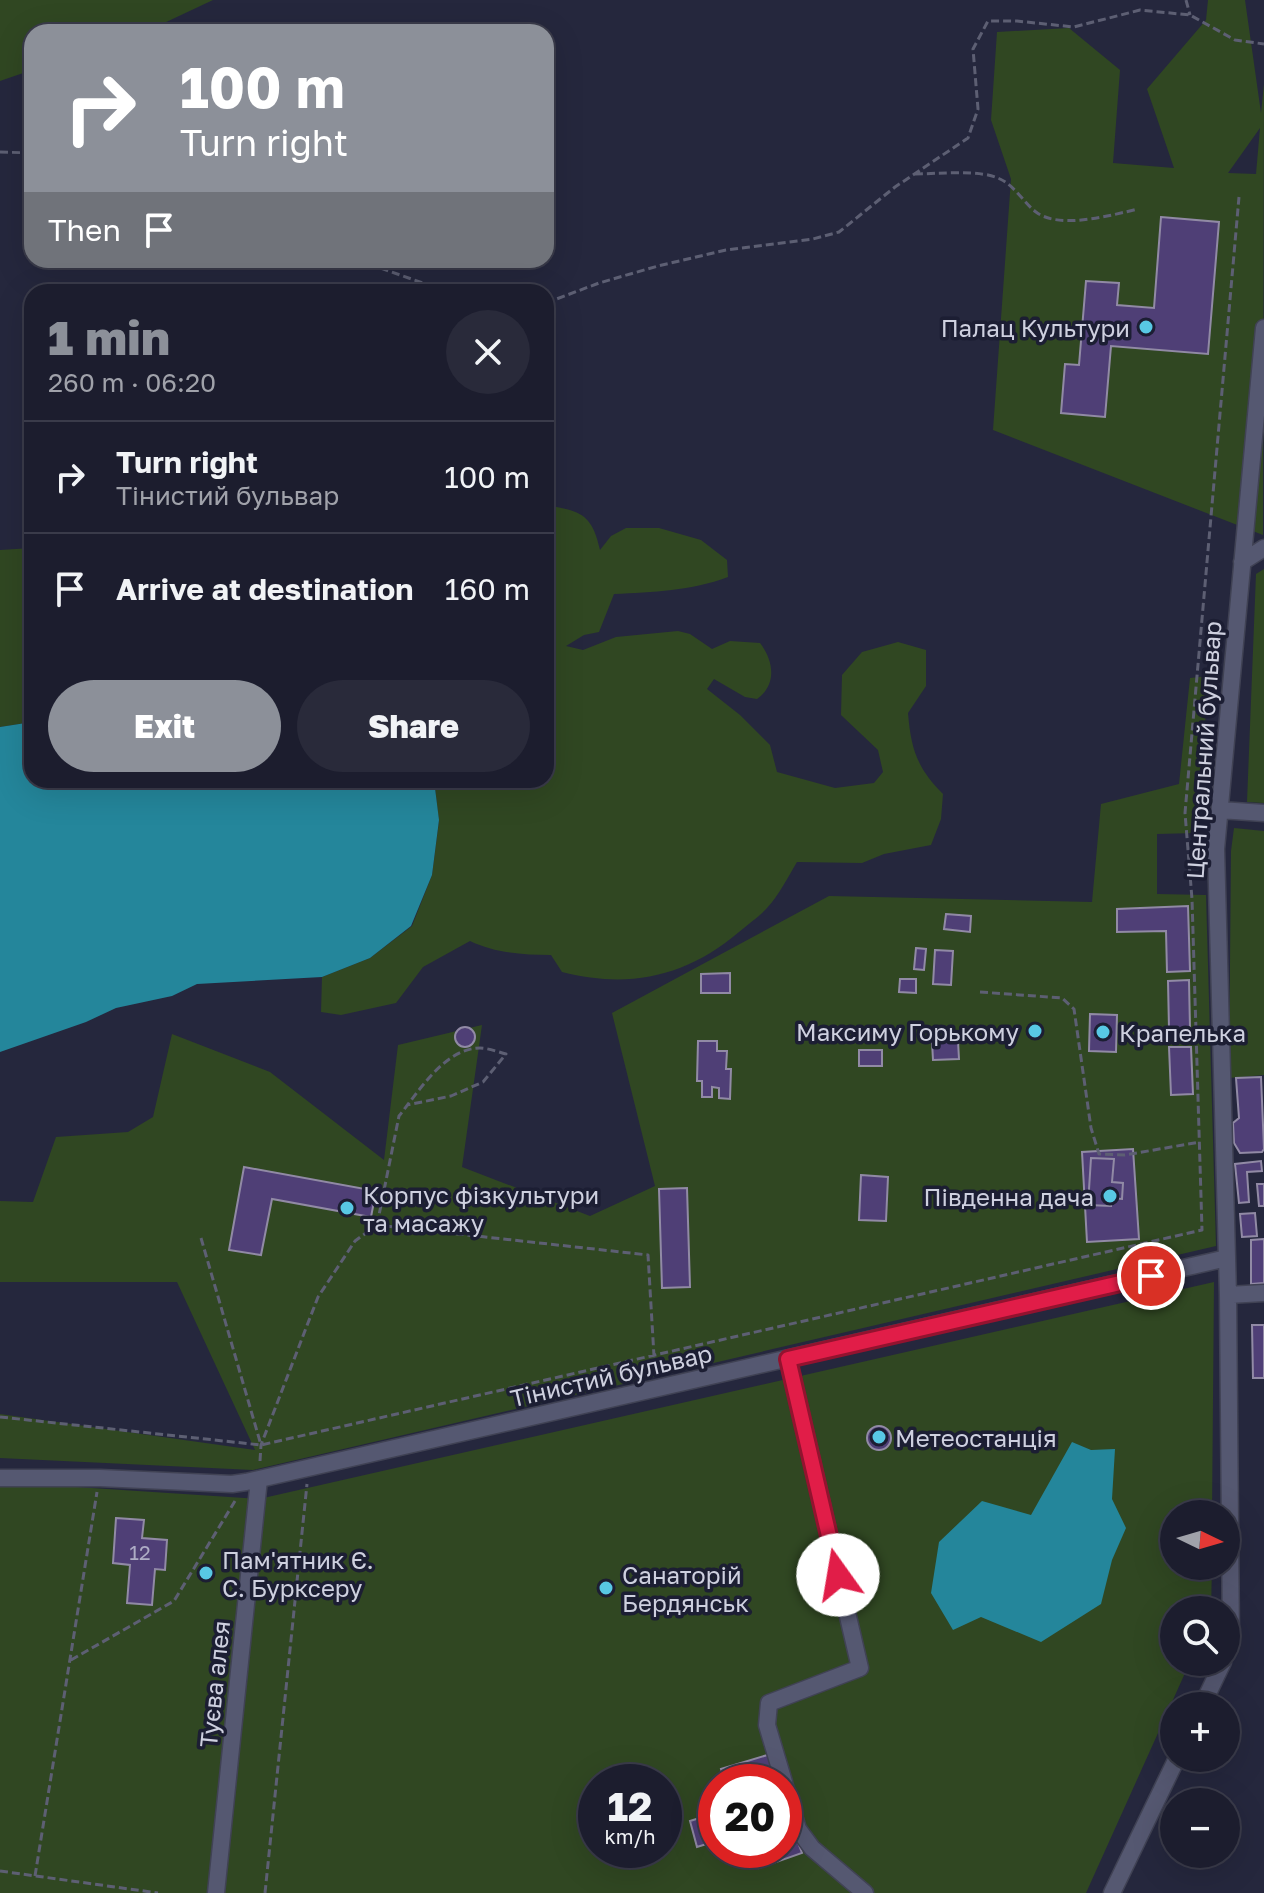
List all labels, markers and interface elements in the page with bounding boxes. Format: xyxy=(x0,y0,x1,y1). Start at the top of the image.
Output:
text: 100 m xyxy=(180,53,345,120)
icon: right xyxy=(48,56,152,160)
text: Turn right xyxy=(180,121,348,164)
icon: arrive xyxy=(137,208,181,252)
text: Then xyxy=(48,212,121,248)
text: 1 min xyxy=(48,308,170,366)
button: close xyxy=(446,310,530,394)
place label: Палац Культури xyxy=(941,313,1130,342)
marker: Палац Культури xyxy=(1137,318,1155,336)
text: 260 m · 06:20 xyxy=(48,367,216,398)
text: Turn right xyxy=(116,444,258,480)
icon: right xyxy=(48,455,92,499)
text: 100 m xyxy=(444,459,530,495)
text: Тінистий бульвар xyxy=(116,480,339,511)
icon: arrive xyxy=(48,567,92,611)
text: Arrive at destination xyxy=(116,571,413,607)
text: 160 m xyxy=(445,571,530,607)
street label: Центральний бульвар xyxy=(1180,620,1226,880)
button: Exit xyxy=(48,680,281,772)
button: Share xyxy=(297,680,530,772)
place label: Максиму Горькому xyxy=(796,1017,1019,1046)
place label: Крапелька xyxy=(1119,1018,1246,1047)
marker: Максиму Горькому xyxy=(1026,1022,1044,1040)
marker: Крапелька xyxy=(1094,1023,1112,1041)
place label: Корпус фізкультури та масажу xyxy=(363,1180,599,1237)
place label: Південна дача xyxy=(924,1182,1094,1211)
marker: Південна дача xyxy=(1101,1187,1119,1205)
marker: Корпус фізкультури та масажу xyxy=(338,1199,356,1217)
pin xyxy=(1117,1242,1185,1310)
icon: arrive xyxy=(1129,1254,1173,1298)
street label: Тінистий бульвар xyxy=(507,1338,715,1412)
place label: Метеостанція xyxy=(895,1423,1057,1452)
marker: Метеостанція xyxy=(870,1428,888,1446)
north arrow xyxy=(1160,1500,1240,1580)
map controls xyxy=(1160,1500,1240,1868)
position arrow xyxy=(796,1533,880,1617)
house number: 12 xyxy=(129,1540,151,1564)
place label: Пам'ятник Є. С. Бурксеру xyxy=(222,1545,374,1602)
place label: Санаторій Бердянськ xyxy=(622,1560,749,1617)
marker: Пам'ятник Є. С. Бурксеру xyxy=(197,1564,215,1582)
marker: Санаторій Бердянськ xyxy=(597,1579,615,1597)
button: search xyxy=(1160,1596,1240,1676)
street label: Туєва алея xyxy=(193,1619,235,1749)
button: + xyxy=(1160,1692,1240,1772)
speed limit sign: 20 xyxy=(698,1764,802,1868)
text: 12 xyxy=(608,1782,653,1830)
button: − xyxy=(1160,1788,1240,1868)
text: km/h xyxy=(605,1824,655,1848)

